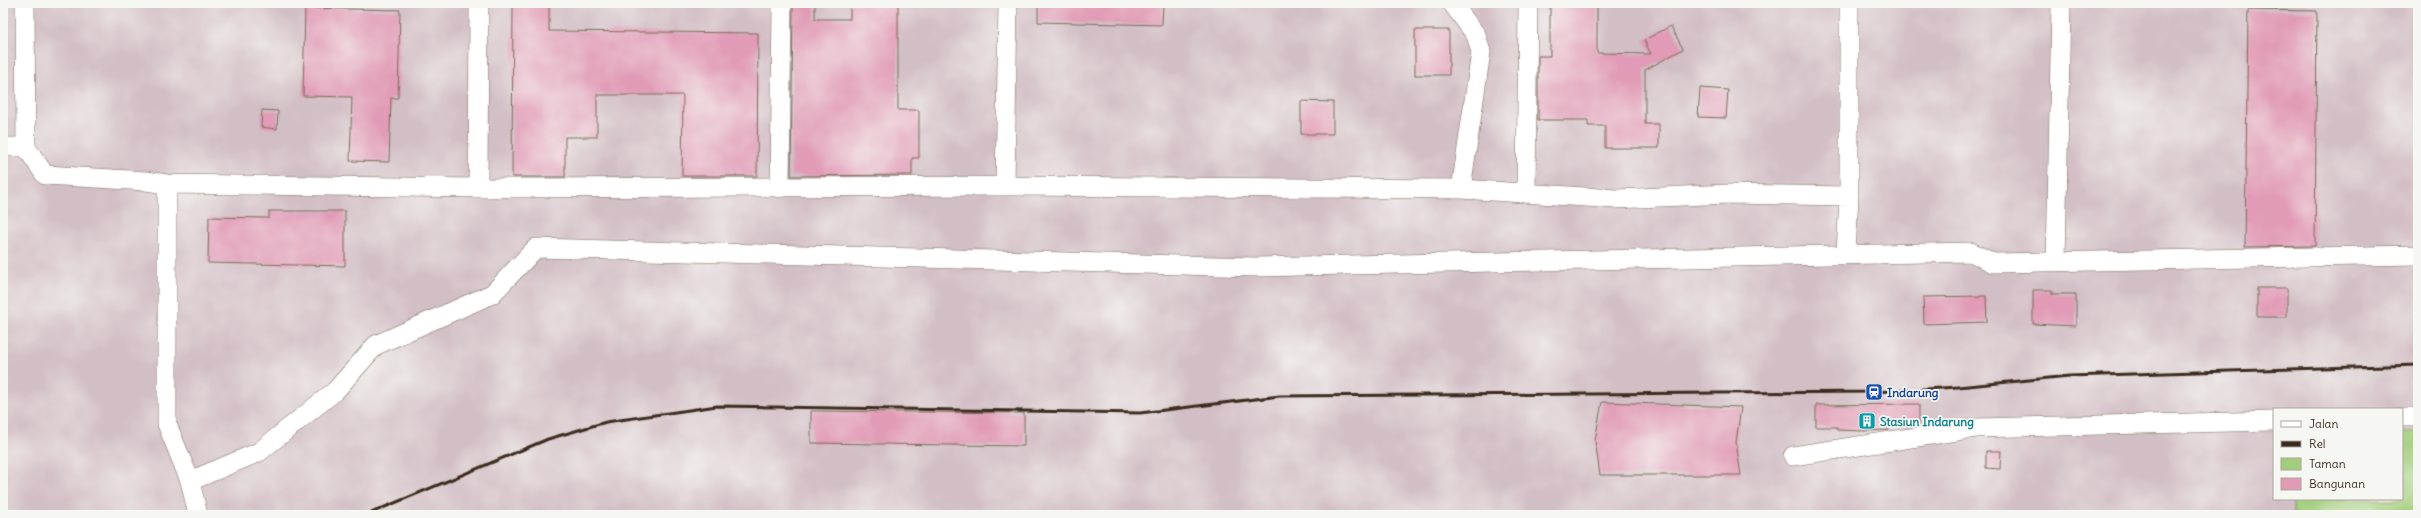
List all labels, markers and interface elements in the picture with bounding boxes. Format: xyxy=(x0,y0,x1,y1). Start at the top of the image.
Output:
station icon: Indarung xyxy=(1864,382,1884,402)
place label: Indarung xyxy=(1887,385,1939,401)
legend xyxy=(2273,408,2403,500)
building icon: Stasiun Indarung xyxy=(1857,411,1877,431)
place label: Stasiun Indarung xyxy=(1880,414,1974,430)
text: Jalan xyxy=(2309,416,2338,431)
text: Rel xyxy=(2309,436,2326,451)
text: Taman xyxy=(2309,456,2346,471)
text: Bangunan xyxy=(2309,476,2365,491)

